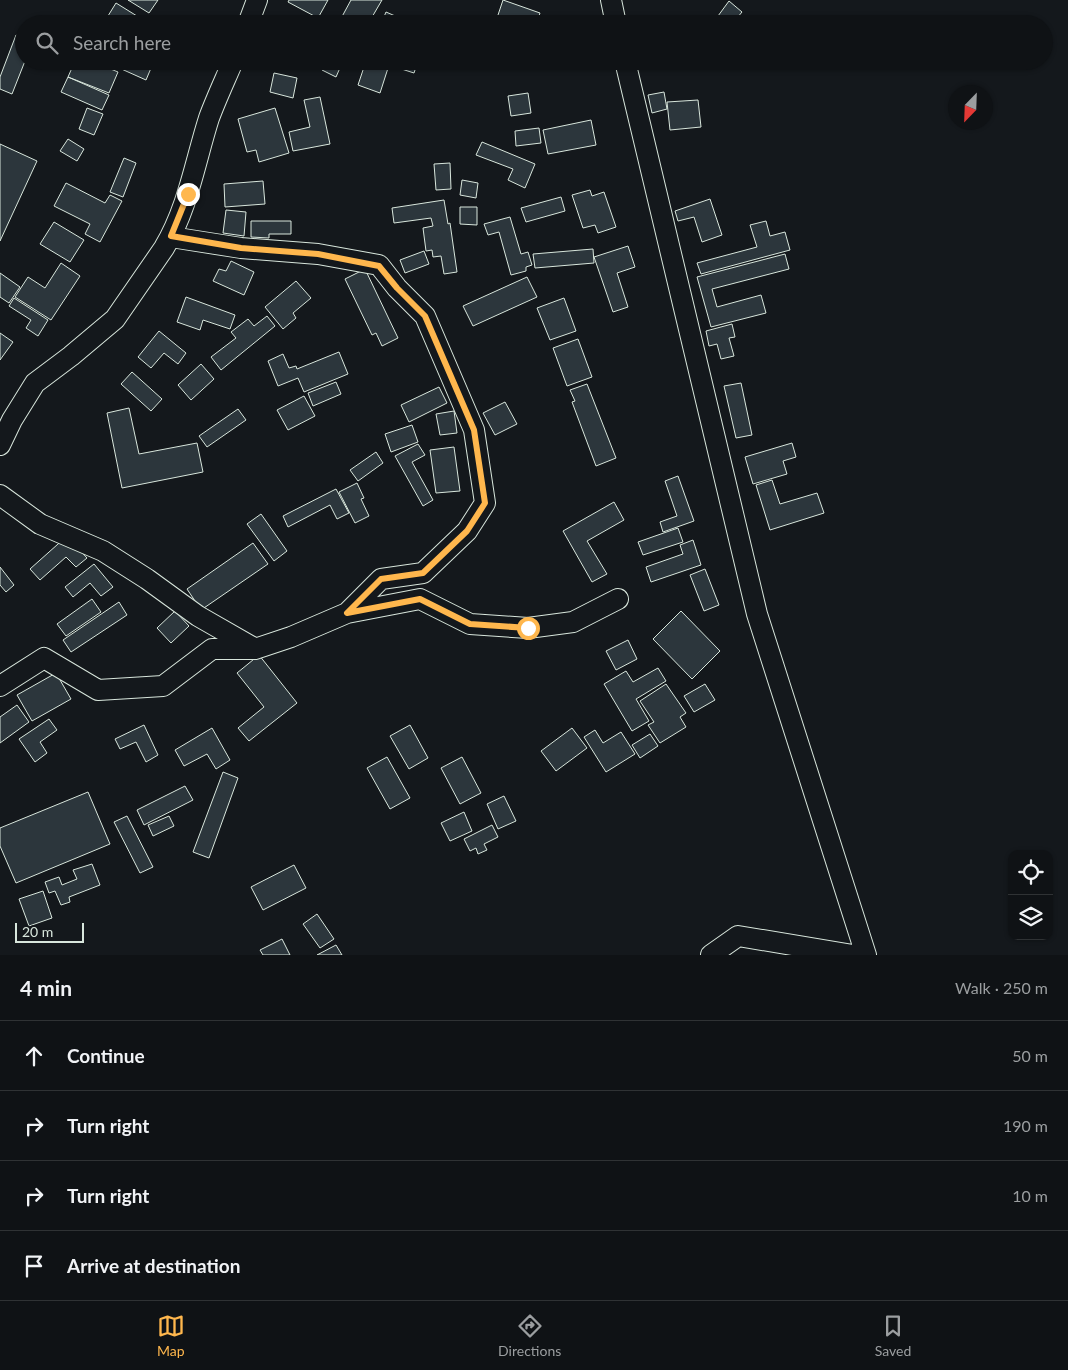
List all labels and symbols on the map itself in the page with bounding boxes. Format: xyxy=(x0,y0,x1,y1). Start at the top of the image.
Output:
north arrow xyxy=(948,85,993,130)
route end xyxy=(177,183,200,206)
route start xyxy=(517,617,540,640)
scale bar xyxy=(15,920,84,943)

